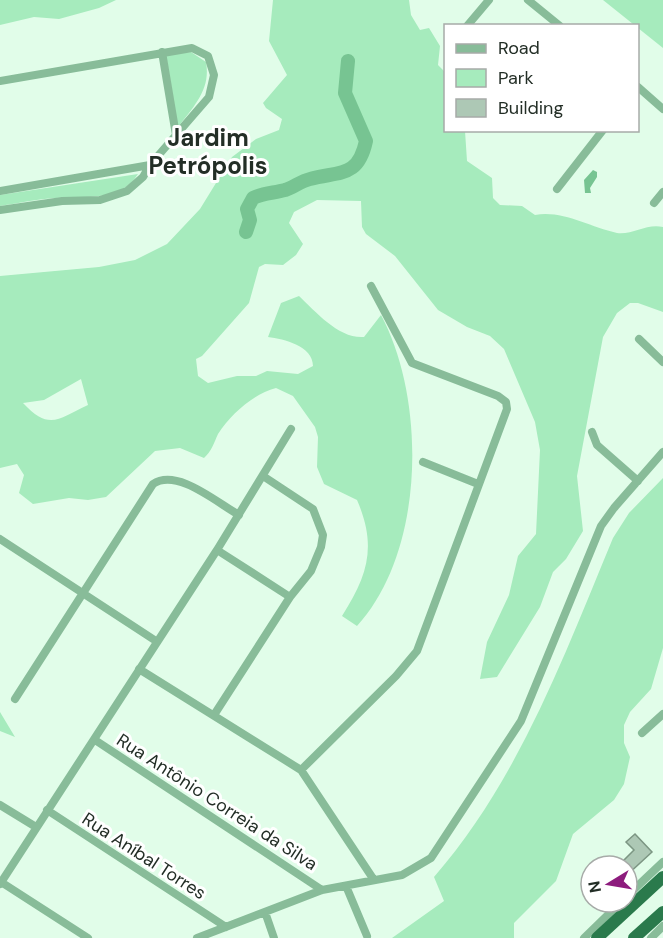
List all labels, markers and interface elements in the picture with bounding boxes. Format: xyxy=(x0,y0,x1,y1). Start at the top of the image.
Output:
legend xyxy=(444,24,639,132)
text: Road xyxy=(498,36,540,60)
text: Park xyxy=(498,66,534,90)
text: Building xyxy=(498,96,563,120)
district label: Jardim Petrópolis xyxy=(148,122,268,181)
street label: Rua Antônio Correia da Silva xyxy=(112,728,322,876)
street label: Rua Aníbal Torres xyxy=(77,807,211,905)
north arrow xyxy=(579,854,639,914)
text: N xyxy=(583,879,606,894)

